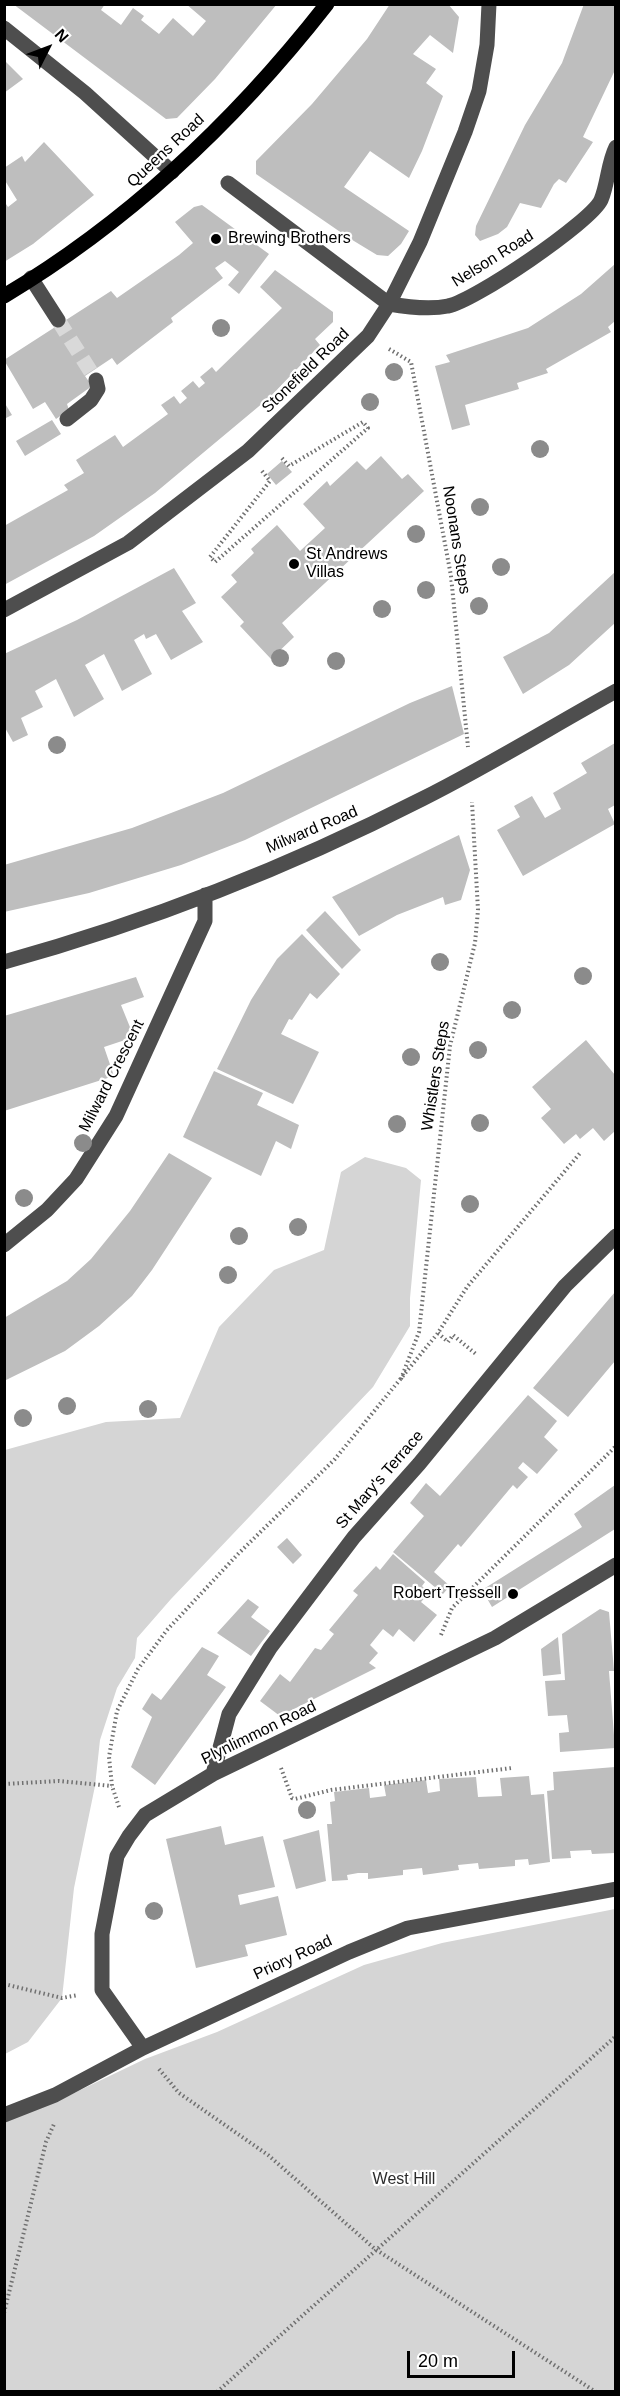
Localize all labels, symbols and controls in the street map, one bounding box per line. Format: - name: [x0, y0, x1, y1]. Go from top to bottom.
- north arrow: [18, 18, 78, 78]
- text: N: [52, 26, 72, 46]
- street label: Queens Road: [123, 110, 209, 192]
- street label: Nelson Road: [449, 226, 537, 292]
- place label: Brewing Brothers: [228, 229, 351, 249]
- marker: Brewing Brothers: [209, 232, 223, 246]
- street label: Stonefield Road: [258, 325, 354, 417]
- street label: Noonans Steps: [438, 484, 474, 596]
- place label: St Andrews Villas: [306, 545, 388, 583]
- marker: St Andrews Villas: [287, 557, 301, 571]
- street label: Milward Road: [263, 802, 361, 858]
- street label: Milward Crescent: [75, 1017, 149, 1135]
- street label: Whistlers Steps: [418, 1020, 454, 1132]
- street label: St Mary's Terrace: [332, 1427, 428, 1533]
- place label: Robert Tressell: [393, 1584, 501, 1604]
- marker: Robert Tressell: [506, 1587, 520, 1601]
- street label: Plynlimmon Road: [198, 1697, 320, 1769]
- street label: Priory Road: [251, 1931, 335, 1985]
- park label: West Hill: [373, 2170, 435, 2190]
- scale bar: [410, 2339, 518, 2377]
- text: 20 m: [418, 2351, 458, 2371]

